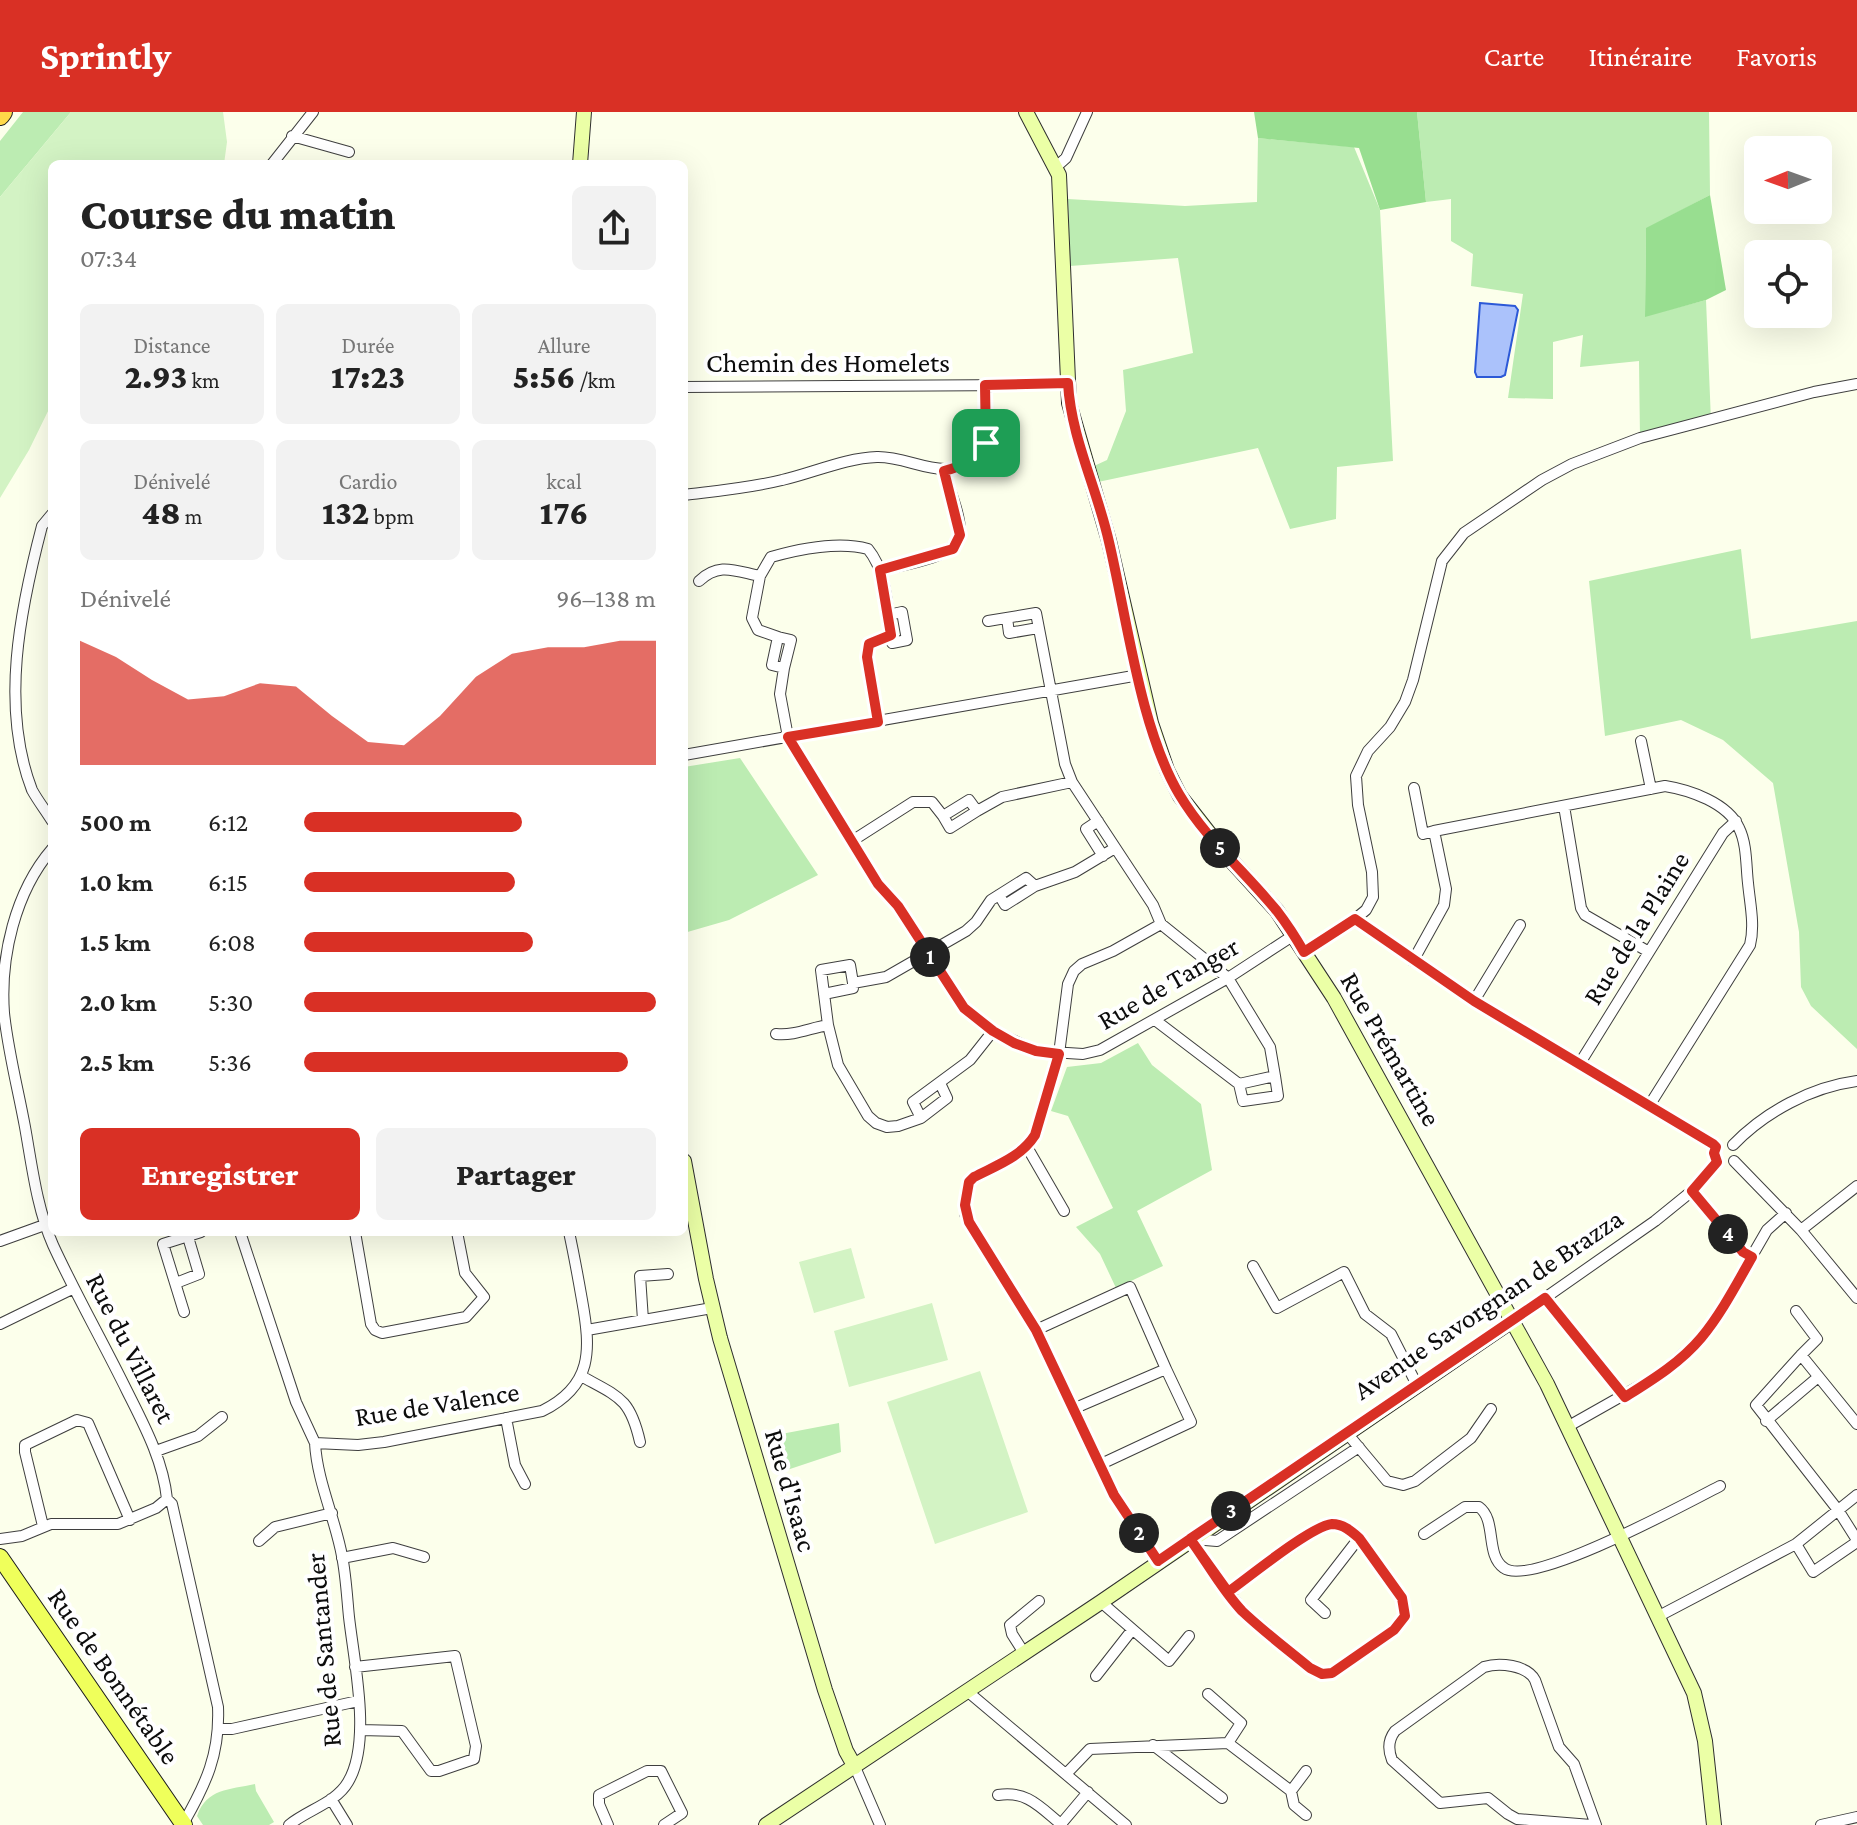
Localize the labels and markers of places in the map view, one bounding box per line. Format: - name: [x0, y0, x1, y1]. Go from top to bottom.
- pin: [952, 409, 1020, 477]
- pin: 5: [1200, 828, 1240, 868]
- pin: 1: [910, 937, 950, 977]
- pin: 4: [1708, 1214, 1748, 1254]
- pin: 3: [1211, 1491, 1251, 1531]
- pin: 2: [1119, 1513, 1159, 1553]

